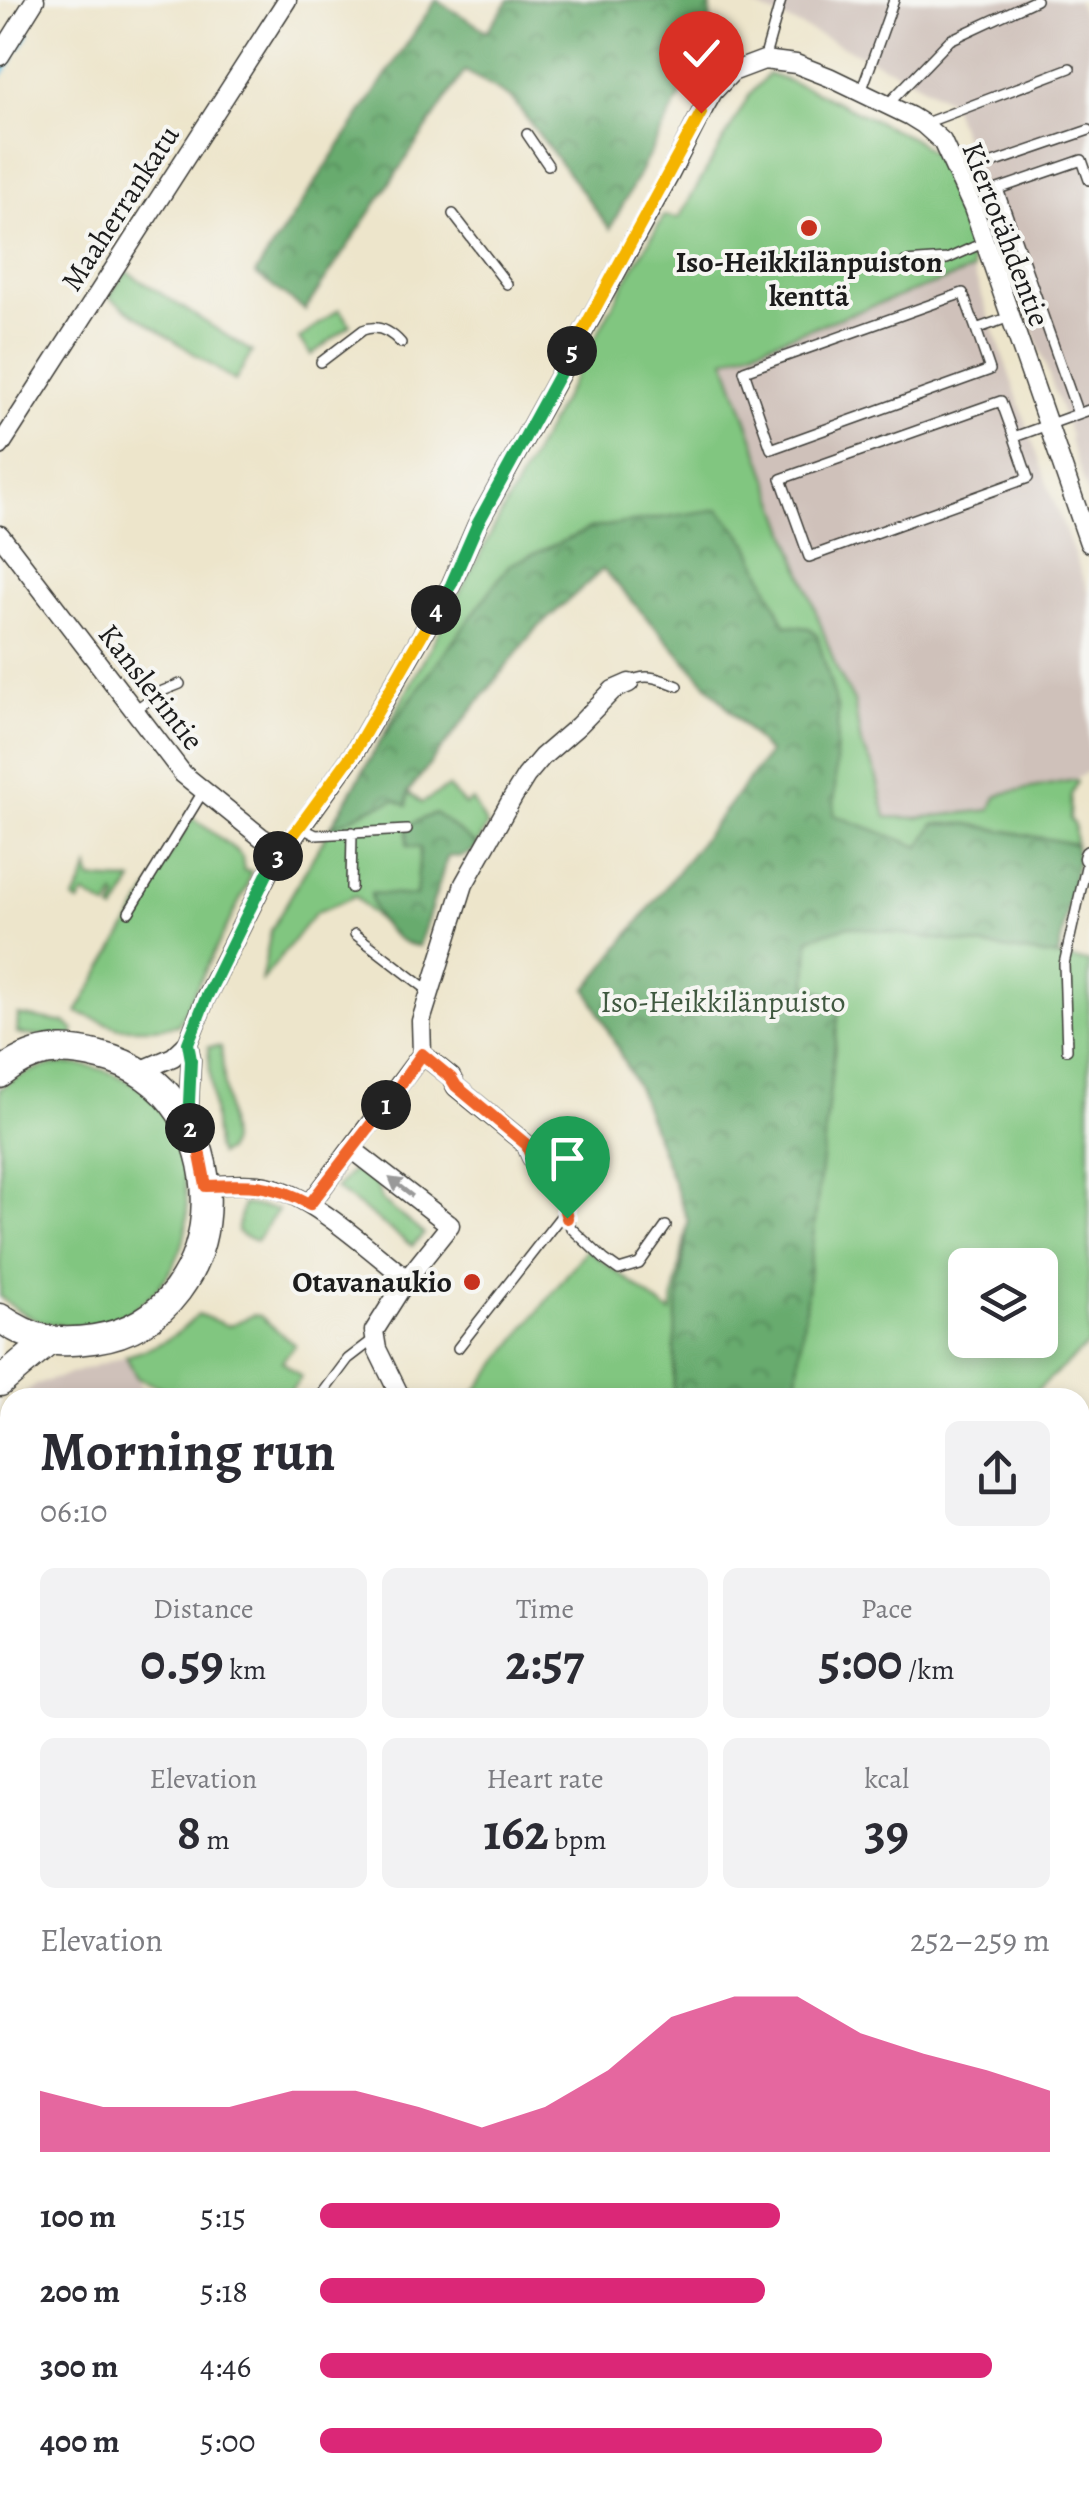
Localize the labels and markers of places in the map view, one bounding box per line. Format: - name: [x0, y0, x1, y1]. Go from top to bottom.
- pin: [659, 11, 744, 114]
- marker: Iso-Heikkilänpuiston kenttä: [798, 217, 820, 239]
- place label: Iso-Heikkilänpuiston kenttä: [675, 242, 943, 316]
- pin: 5: [547, 326, 597, 376]
- pin: 4: [411, 585, 461, 635]
- pin: 3: [253, 831, 303, 881]
- pin: 1: [361, 1080, 411, 1130]
- pin: 2: [165, 1103, 215, 1153]
- pin: [525, 1116, 610, 1219]
- place label: Otavanaukio: [292, 1262, 452, 1302]
- marker: Otavanaukio: [461, 1271, 483, 1293]

